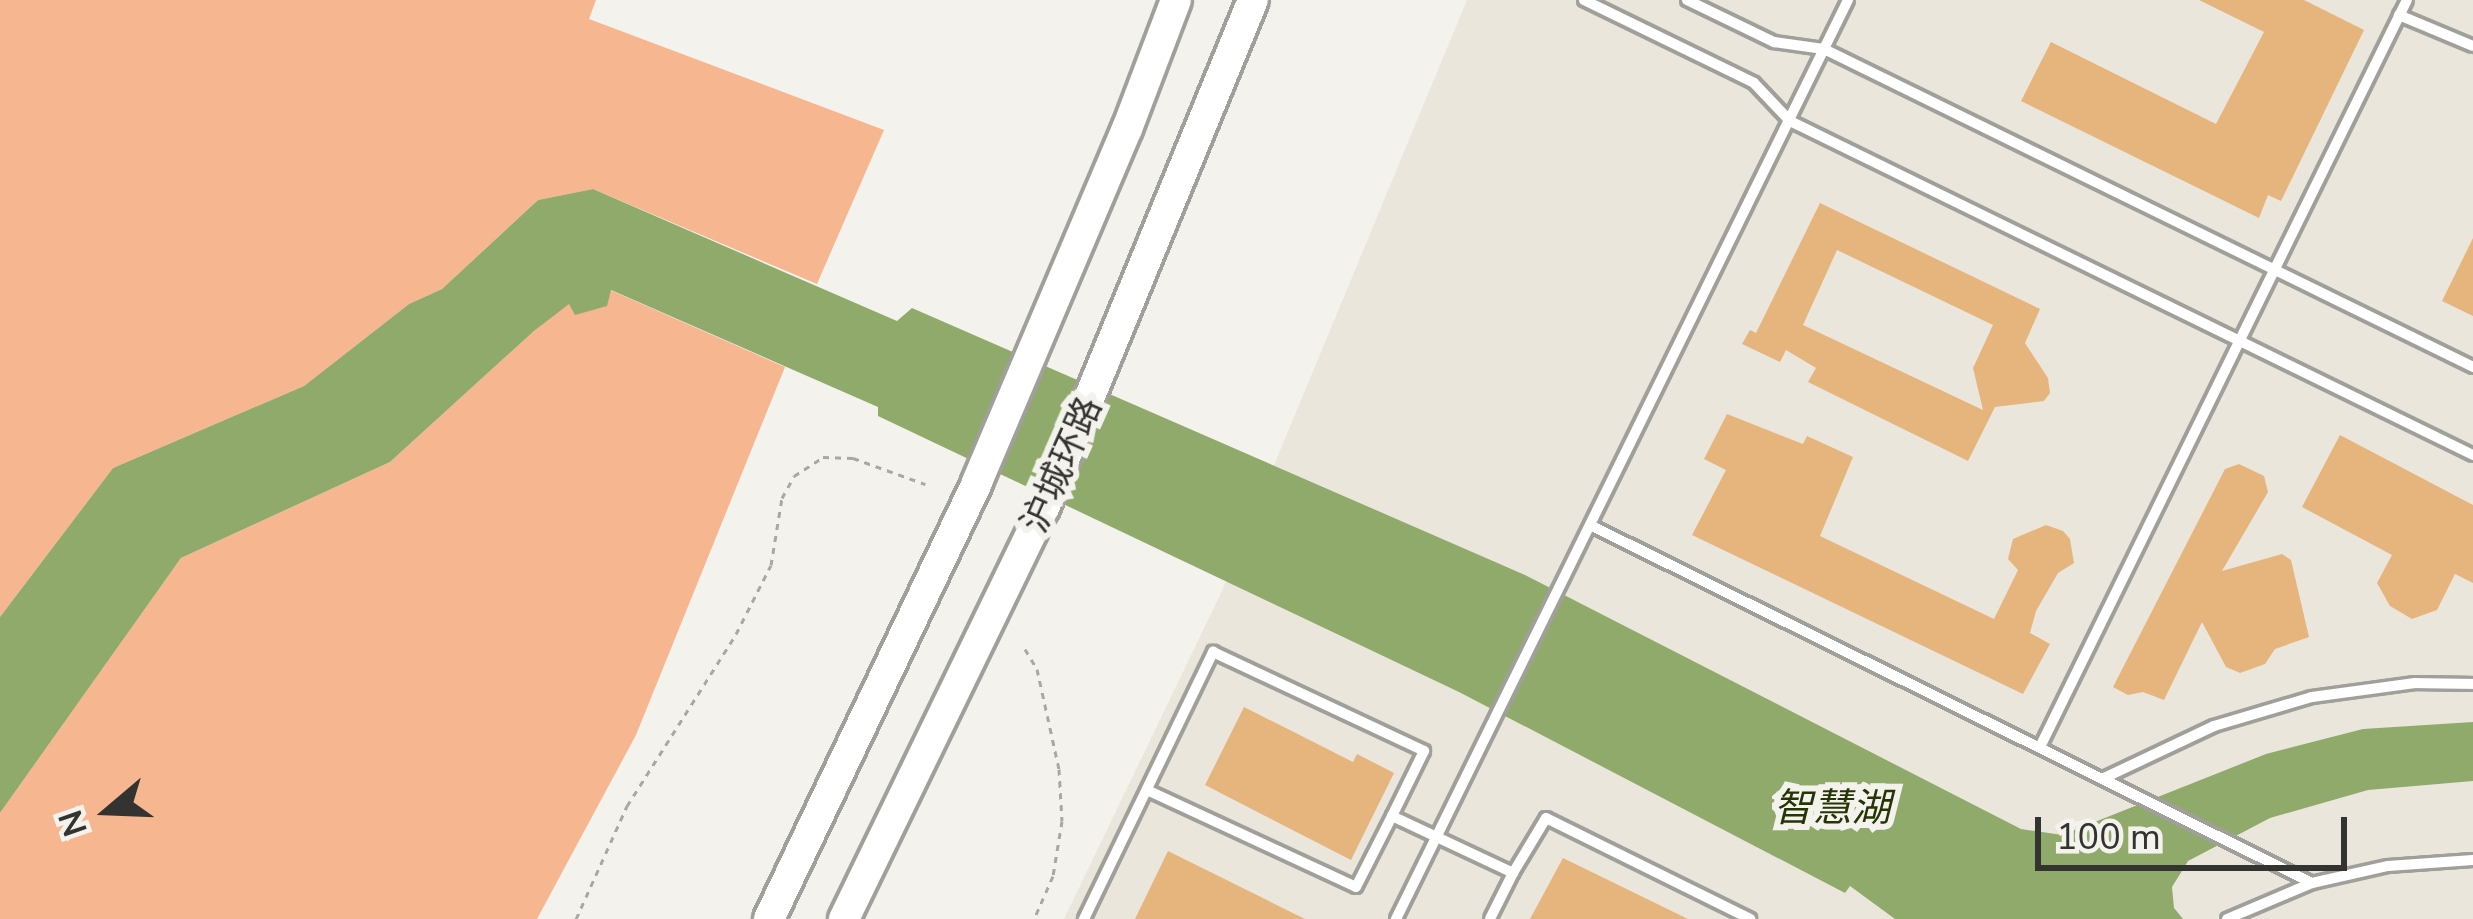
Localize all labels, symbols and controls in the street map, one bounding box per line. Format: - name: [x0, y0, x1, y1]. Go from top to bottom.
- street label: 沪城环路: [1013, 390, 1111, 540]
- north arrow: [48, 751, 168, 871]
- water label: 智慧湖: [1774, 786, 1890, 832]
- scale bar: [2041, 793, 2353, 867]
- text: N: [48, 804, 99, 842]
- text: 100 m: [2056, 813, 2161, 862]

